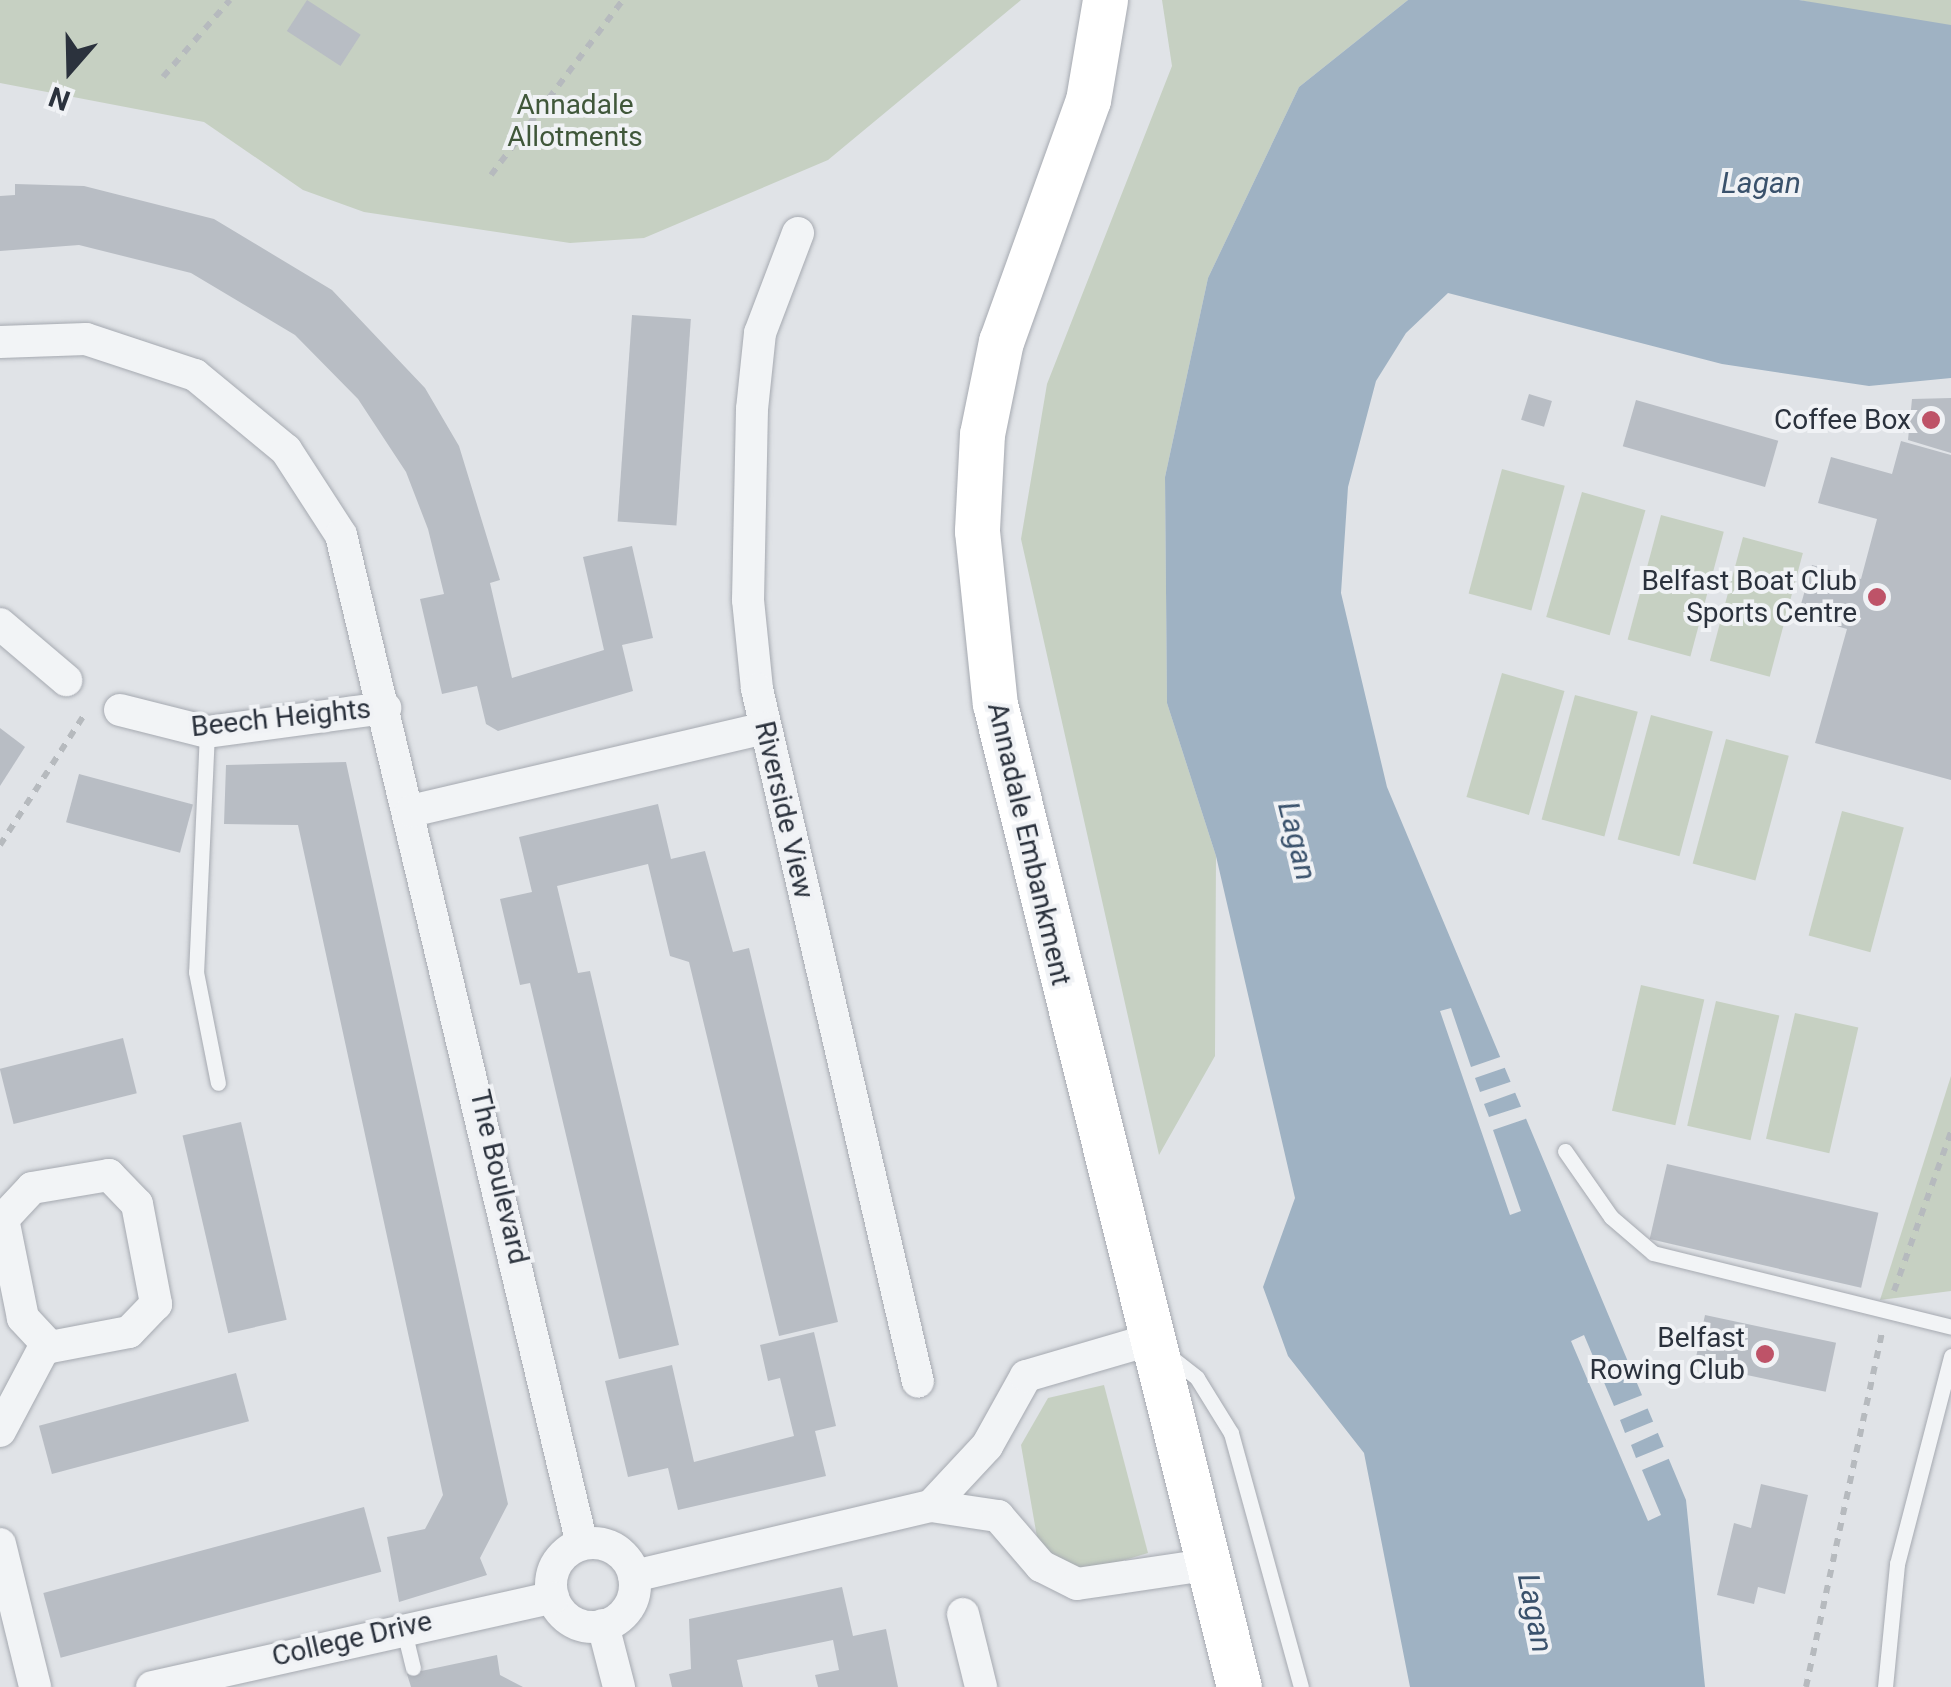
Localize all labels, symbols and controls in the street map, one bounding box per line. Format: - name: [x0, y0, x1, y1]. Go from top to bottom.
- north arrow: [20, 20, 120, 120]
- text: N: [45, 80, 75, 118]
- park label: Annadale Allotments: [507, 88, 643, 154]
- water label: Lagan: [1721, 165, 1801, 201]
- place label: Coffee Box: [1774, 403, 1911, 437]
- marker: Coffee Box: [1920, 409, 1942, 431]
- place label: Belfast Boat Club Sports Centre: [1641, 564, 1857, 630]
- marker: Belfast Boat Club Sports Centre: [1866, 586, 1888, 608]
- street label: Beech Heights: [189, 692, 373, 744]
- street label: Annadale Embankment: [980, 699, 1078, 989]
- street label: Riverside View: [747, 718, 821, 902]
- water label: Lagan: [1270, 798, 1324, 884]
- street label: The Boulevard: [463, 1087, 535, 1267]
- place label: Belfast Rowing Club: [1590, 1321, 1745, 1387]
- marker: Belfast Rowing Club: [1754, 1343, 1776, 1365]
- water label: Lagan: [1510, 1570, 1560, 1656]
- street label: College Drive: [269, 1604, 435, 1674]

